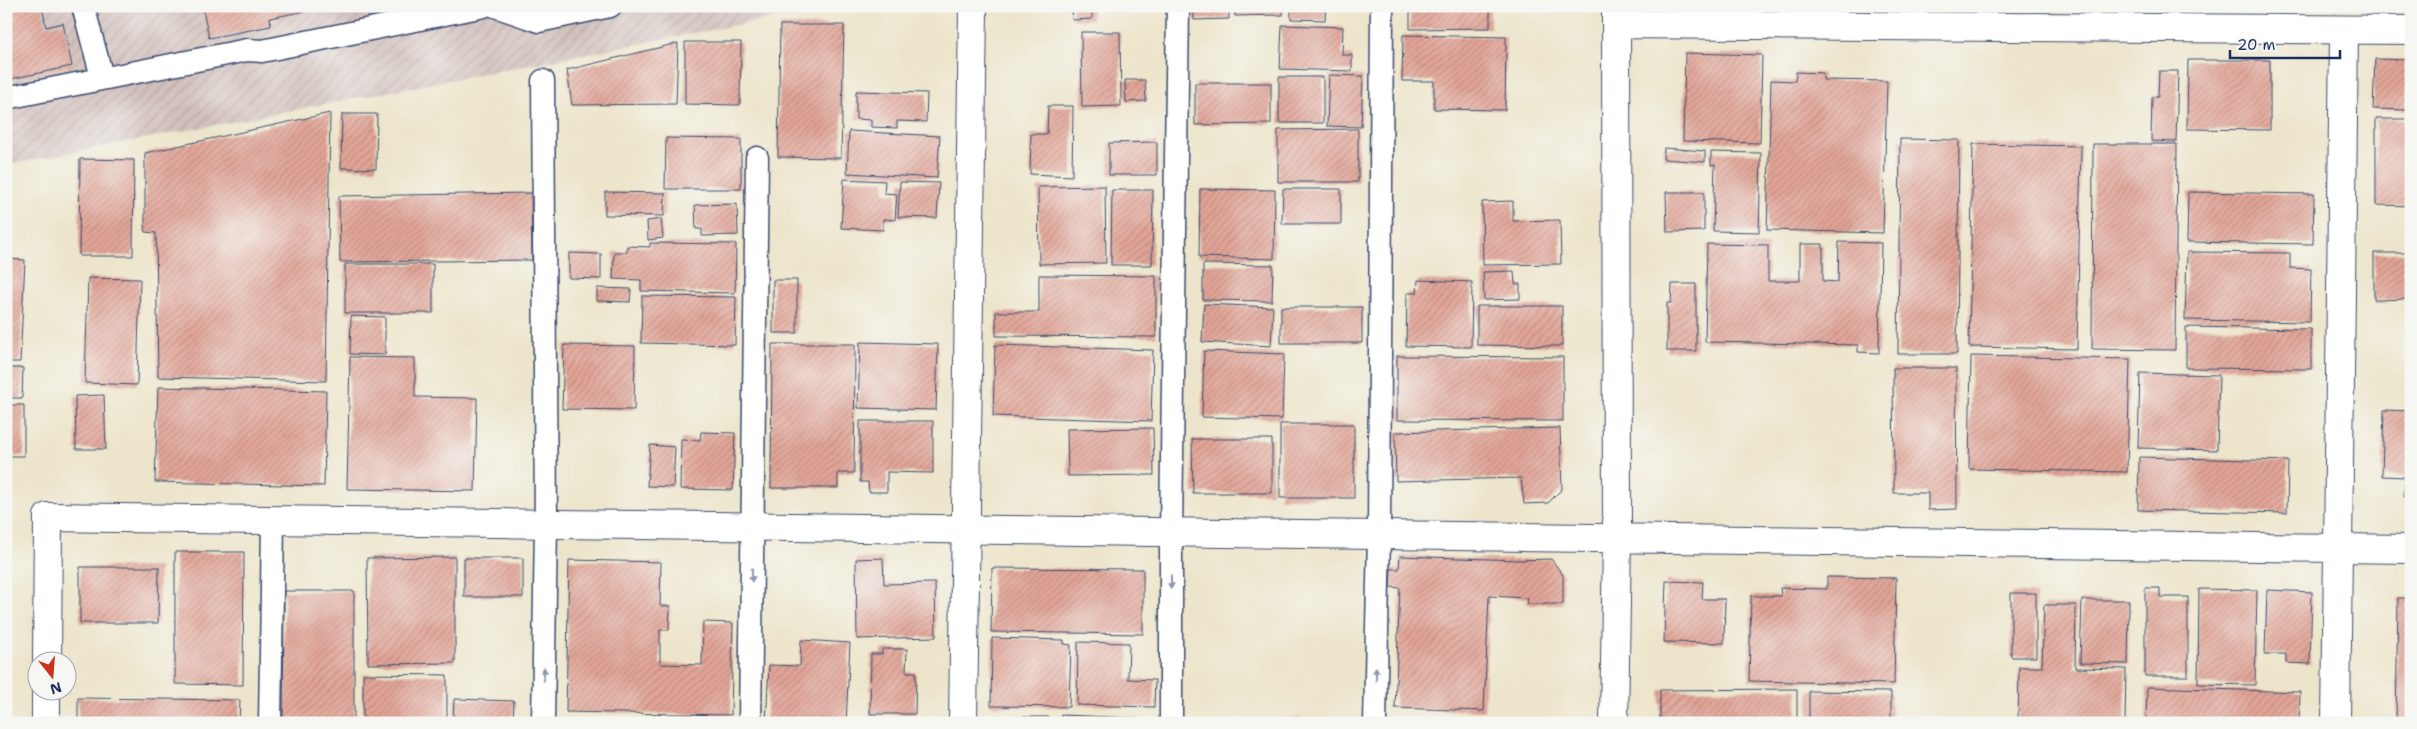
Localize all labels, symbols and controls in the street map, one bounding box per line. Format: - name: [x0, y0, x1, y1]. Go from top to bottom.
- scale bar: [2230, 28, 2340, 60]
- text: 20 m: [2237, 35, 2276, 55]
- one-way arrow: [748, 567, 756, 583]
- one-way arrow: [1167, 574, 1175, 590]
- north arrow: [28, 652, 78, 702]
- one-way arrow: [540, 666, 548, 682]
- one-way arrow: [1372, 666, 1380, 682]
- text: N: [48, 678, 64, 699]

